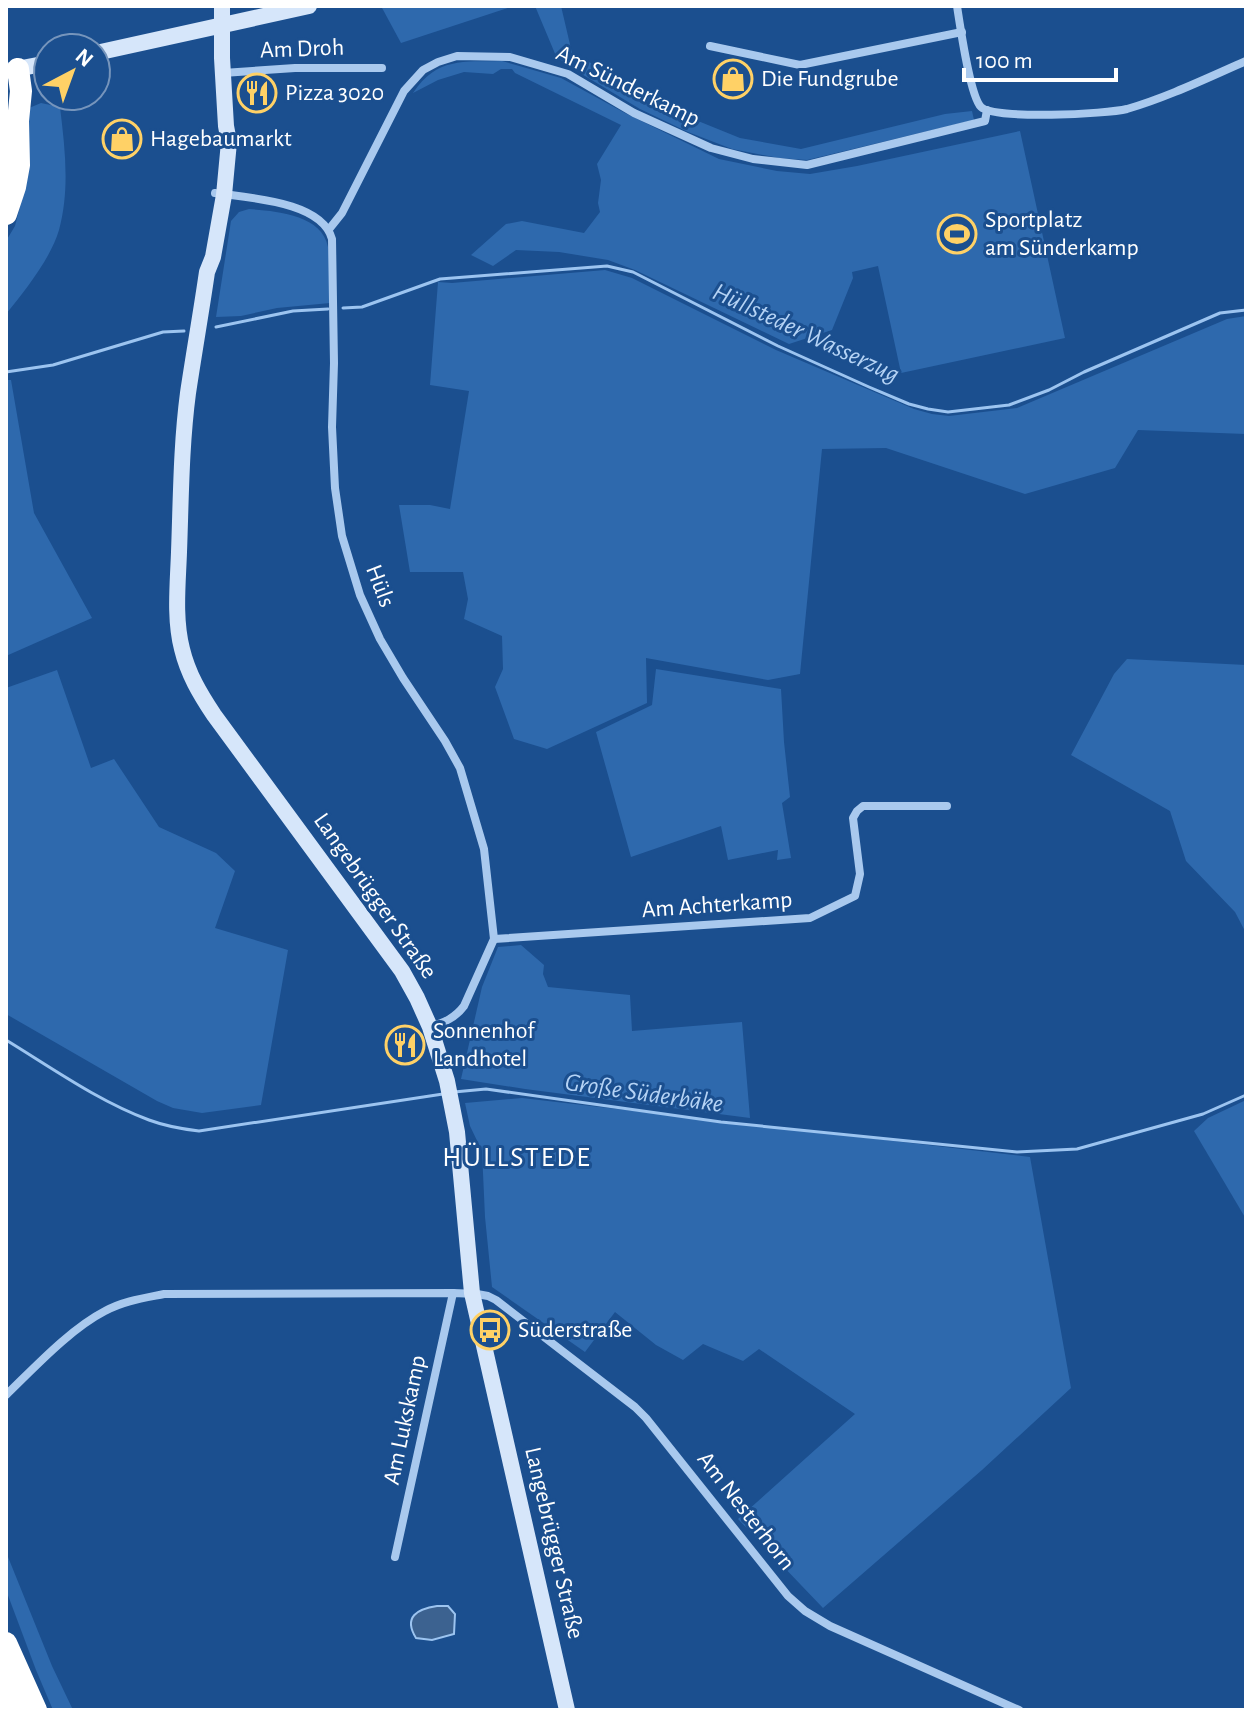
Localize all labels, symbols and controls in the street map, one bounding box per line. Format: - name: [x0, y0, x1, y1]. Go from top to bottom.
- north arrow: [32, 32, 112, 112]
- scale bar: [964, 32, 1116, 82]
- street label: Am Droh: [259, 36, 345, 62]
- street label: Am Sünderkamp: [552, 41, 704, 131]
- text: N: [71, 44, 97, 71]
- text: 100 m: [976, 49, 1033, 73]
- shop icon: Die Fundgrube: [712, 58, 754, 100]
- place label: Die Fundgrube: [761, 67, 899, 91]
- restaurant icon: Pizza 3020: [236, 72, 278, 114]
- place label: Pizza 3020: [285, 81, 384, 105]
- shop icon: Hagebaumarkt: [101, 118, 143, 160]
- place label: Hagebaumarkt: [150, 127, 292, 151]
- place label: Sportplatz am Sünderkamp: [985, 208, 1139, 260]
- sports icon: Sportplatz am Sünderkamp: [936, 213, 978, 255]
- water label: Hüllsteder Wasserzug: [709, 278, 903, 388]
- street label: Hüls: [361, 562, 399, 610]
- street label: Langebrügger Straße: [309, 809, 441, 983]
- street label: Am Achterkamp: [641, 888, 793, 922]
- place label: Sonnenhof Landhotel: [433, 1019, 536, 1071]
- restaurant icon: Sonnenhof Landhotel: [384, 1024, 426, 1066]
- water label: Große Süderbäke: [563, 1069, 725, 1117]
- district label: HÜLLSTEDE: [442, 1142, 592, 1172]
- bus stop icon: Süderstraße: [469, 1309, 511, 1351]
- place label: Süderstraße: [518, 1318, 632, 1342]
- street label: Am Lukskamp: [380, 1353, 430, 1487]
- street label: Langebrügger Straße: [520, 1445, 588, 1641]
- street label: Am Nesterhorn: [693, 1447, 799, 1575]

